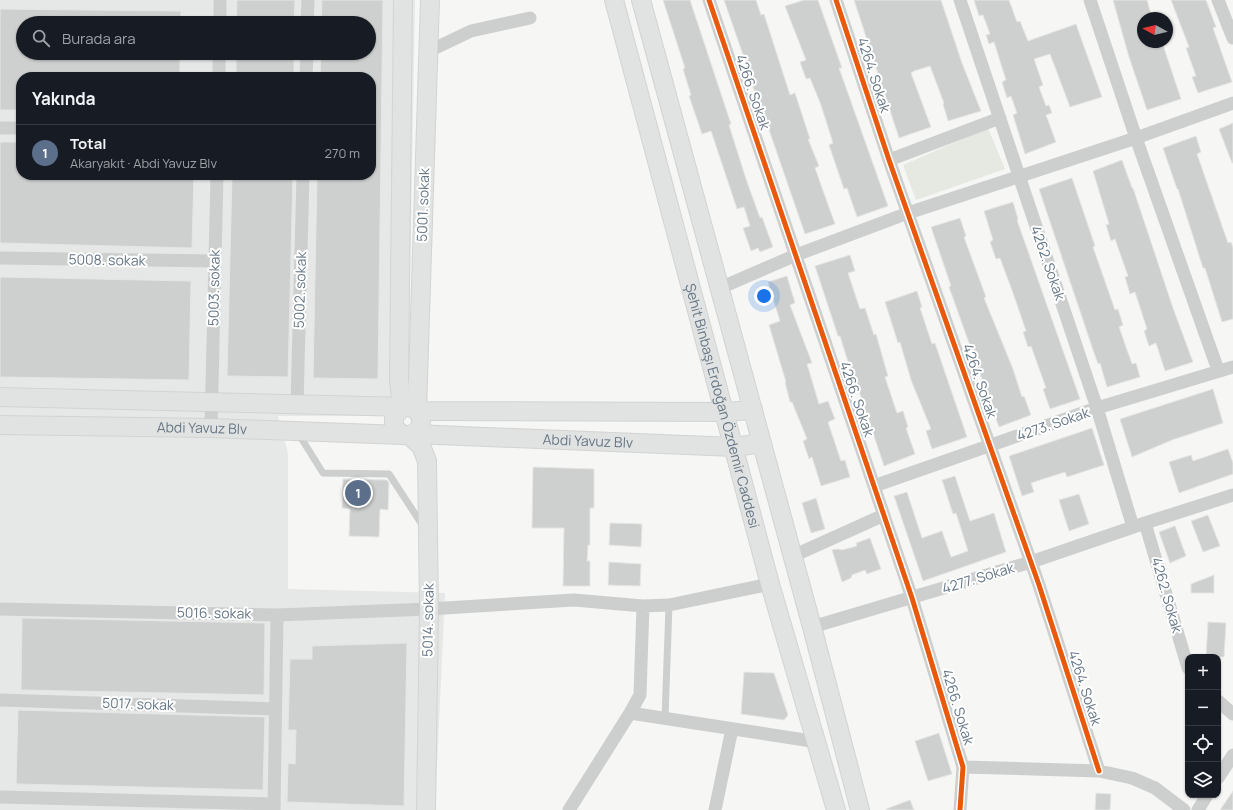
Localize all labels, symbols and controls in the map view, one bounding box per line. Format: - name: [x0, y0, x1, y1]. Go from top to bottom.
- north arrow: [1137, 12, 1173, 48]
- search box: [16, 16, 376, 60]
- icon: search: [30, 27, 52, 49]
- text: Burada ara: [62, 28, 136, 49]
- street label: 4264. Sokak: [853, 35, 896, 116]
- street label: 4266. Sokak: [732, 52, 776, 133]
- text: Yakında: [32, 87, 96, 110]
- text: Total: [70, 133, 107, 154]
- text: 1: [42, 144, 48, 162]
- text: 270 m: [325, 144, 360, 162]
- text: Akaryakıt · Abdi Yavuz Blv: [70, 154, 217, 172]
- street label: 5001. sokak: [412, 167, 433, 242]
- street label: 4262. Sokak: [1027, 223, 1070, 304]
- street label: 5008. sokak: [68, 249, 147, 270]
- street label: 5003. sokak: [203, 249, 224, 326]
- street label: 5002. sokak: [289, 250, 310, 329]
- street label: Şehit Binbaşı Erdoğan Özdemir Caddesi: [681, 281, 765, 530]
- your location: [754, 286, 774, 306]
- street label: 4264. Sokak: [959, 341, 1002, 422]
- street label: 4266. Sokak: [836, 359, 880, 440]
- street label: 4273. Sokak: [1014, 402, 1093, 445]
- street label: Abdi Yavuz Blv: [157, 417, 248, 438]
- street label: Abdi Yavuz Blv: [542, 429, 633, 452]
- pin: 1: [345, 478, 371, 508]
- street label: 4262. Sokak: [1148, 555, 1188, 636]
- street label: 4277. Sokak: [939, 557, 1017, 598]
- street label: 5014. sokak: [417, 582, 438, 657]
- street label: 5016. sokak: [177, 602, 252, 623]
- street label: 4264. Sokak: [1064, 648, 1107, 729]
- map controls: [1185, 654, 1221, 798]
- button: +: [1185, 654, 1221, 690]
- street label: 4266. Sokak: [938, 667, 979, 748]
- button: −: [1185, 690, 1221, 726]
- street label: 5017. sokak: [102, 693, 175, 714]
- button: locate: [1185, 726, 1221, 762]
- button: layers: [1185, 762, 1221, 798]

